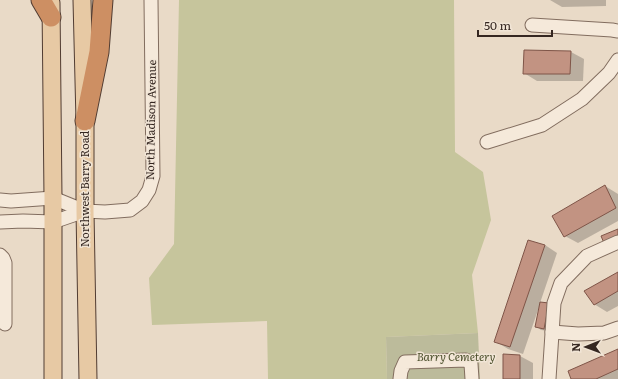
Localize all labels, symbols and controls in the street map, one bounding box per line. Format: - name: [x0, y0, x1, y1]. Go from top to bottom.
- scale bar: [478, 12, 552, 38]
- text: 50 m: [484, 16, 511, 34]
- street label: North Madison Avenue: [141, 59, 159, 180]
- street label: Northwest Barry Road: [76, 130, 92, 247]
- north arrow: [566, 327, 606, 367]
- text: N: [567, 342, 583, 352]
- park label: Barry Cemetery: [417, 348, 495, 364]

